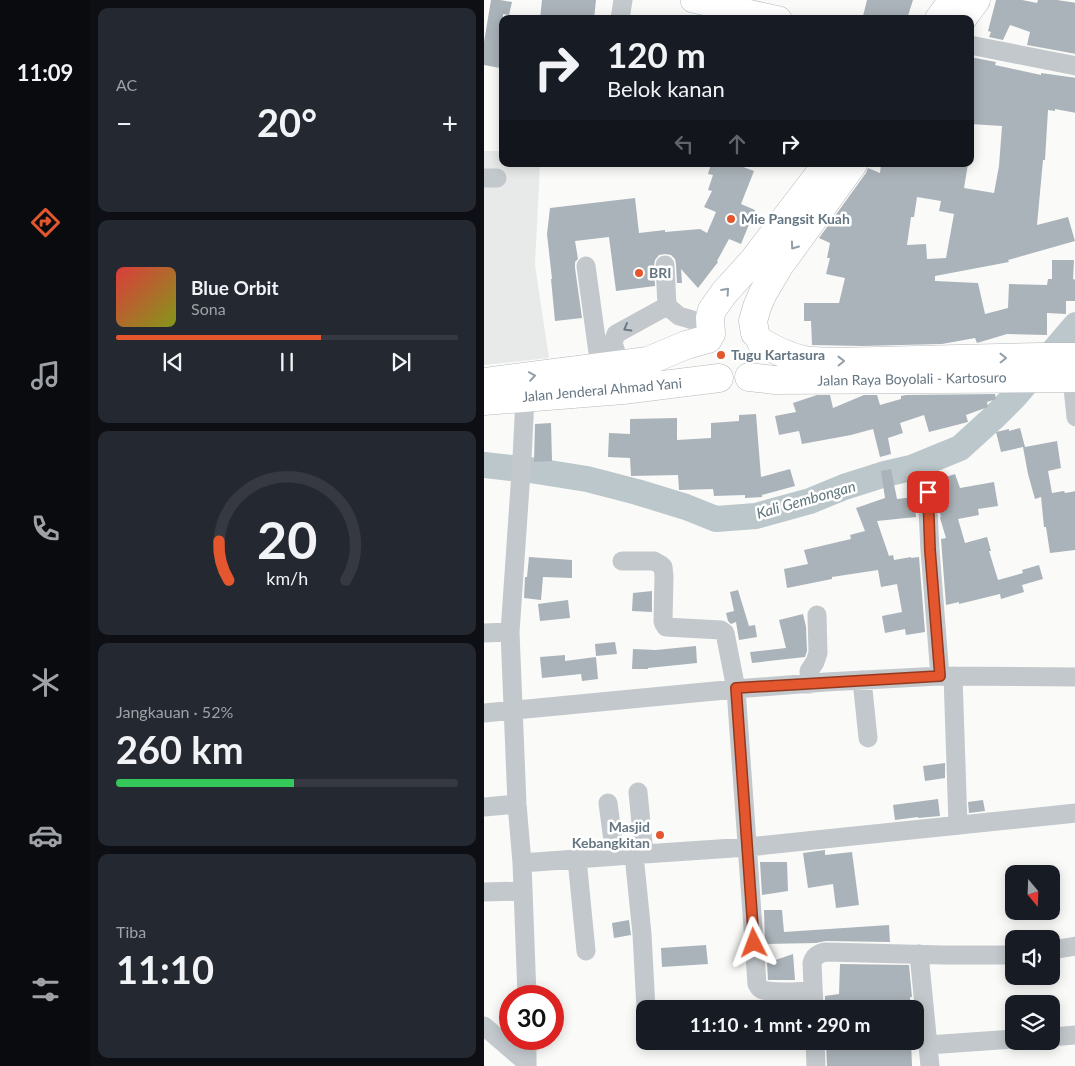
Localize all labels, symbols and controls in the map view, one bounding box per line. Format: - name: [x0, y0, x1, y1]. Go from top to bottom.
- text: 120 m: [607, 33, 706, 75]
- icon: right: [524, 35, 589, 100]
- text: 11:09: [17, 59, 73, 86]
- text: AC: [116, 75, 137, 94]
- text: Belok kanan: [607, 75, 725, 102]
- text: 20°: [257, 99, 317, 145]
- text: −: [116, 106, 132, 140]
- text: +: [442, 106, 458, 140]
- icon: left: [670, 130, 698, 158]
- icon: ahead: [723, 130, 751, 158]
- icon: right: [776, 130, 804, 158]
- icon: directions: [28, 205, 63, 240]
- place label: Mie Pangsit Kuah: [741, 210, 850, 227]
- marker: Mie Pangsit Kuah: [725, 213, 737, 225]
- one-way arrow: [791, 240, 799, 249]
- place label: BRI: [649, 264, 671, 281]
- marker: BRI: [633, 267, 645, 279]
- text: Blue Orbit: [191, 276, 279, 299]
- one-way arrow: [720, 287, 729, 296]
- text: Sona: [191, 299, 226, 318]
- one-way arrow: [624, 322, 633, 332]
- place label: Tugu Kartasura: [731, 346, 825, 363]
- icon: previous: [159, 348, 187, 376]
- icon: pause: [273, 348, 301, 376]
- icon: next: [387, 348, 415, 376]
- marker: Tugu Kartasura: [715, 349, 727, 361]
- one-way arrow: [1000, 352, 1008, 363]
- one-way arrow: [838, 356, 845, 366]
- icon: music: [28, 358, 63, 393]
- street label: Jalan Raya Boyolali - Kartosuro: [817, 368, 1007, 389]
- one-way arrow: [529, 371, 537, 382]
- street label: Jalan Jenderal Ahmad Yani: [521, 374, 683, 405]
- pin: [907, 471, 949, 513]
- water label: Kali Gembongan: [754, 476, 857, 522]
- icon: arrive: [914, 478, 942, 506]
- text: 20: [257, 508, 317, 570]
- icon: phone: [28, 511, 63, 546]
- text: km/h: [266, 567, 308, 589]
- icon: climate: [28, 665, 63, 700]
- text: Jangkauan · 52%: [116, 702, 233, 721]
- text: 260 km: [116, 726, 244, 772]
- icon: car: [28, 818, 63, 853]
- place label: Masjid Kebangkitan: [572, 818, 650, 851]
- marker: Masjid Kebangkitan: [654, 829, 666, 841]
- north arrow: [1005, 865, 1060, 920]
- map controls: [1005, 865, 1060, 1050]
- position arrow: [727, 916, 779, 968]
- text: Tiba: [116, 922, 146, 941]
- button: sound: [1005, 930, 1060, 985]
- text: 11:10: [116, 946, 214, 992]
- icon: filters: [28, 972, 63, 1007]
- speed limit sign: 30: [499, 985, 564, 1050]
- button: layers: [1005, 995, 1060, 1050]
- text: 11:10 · 1 mnt · 290 m: [690, 1013, 870, 1036]

